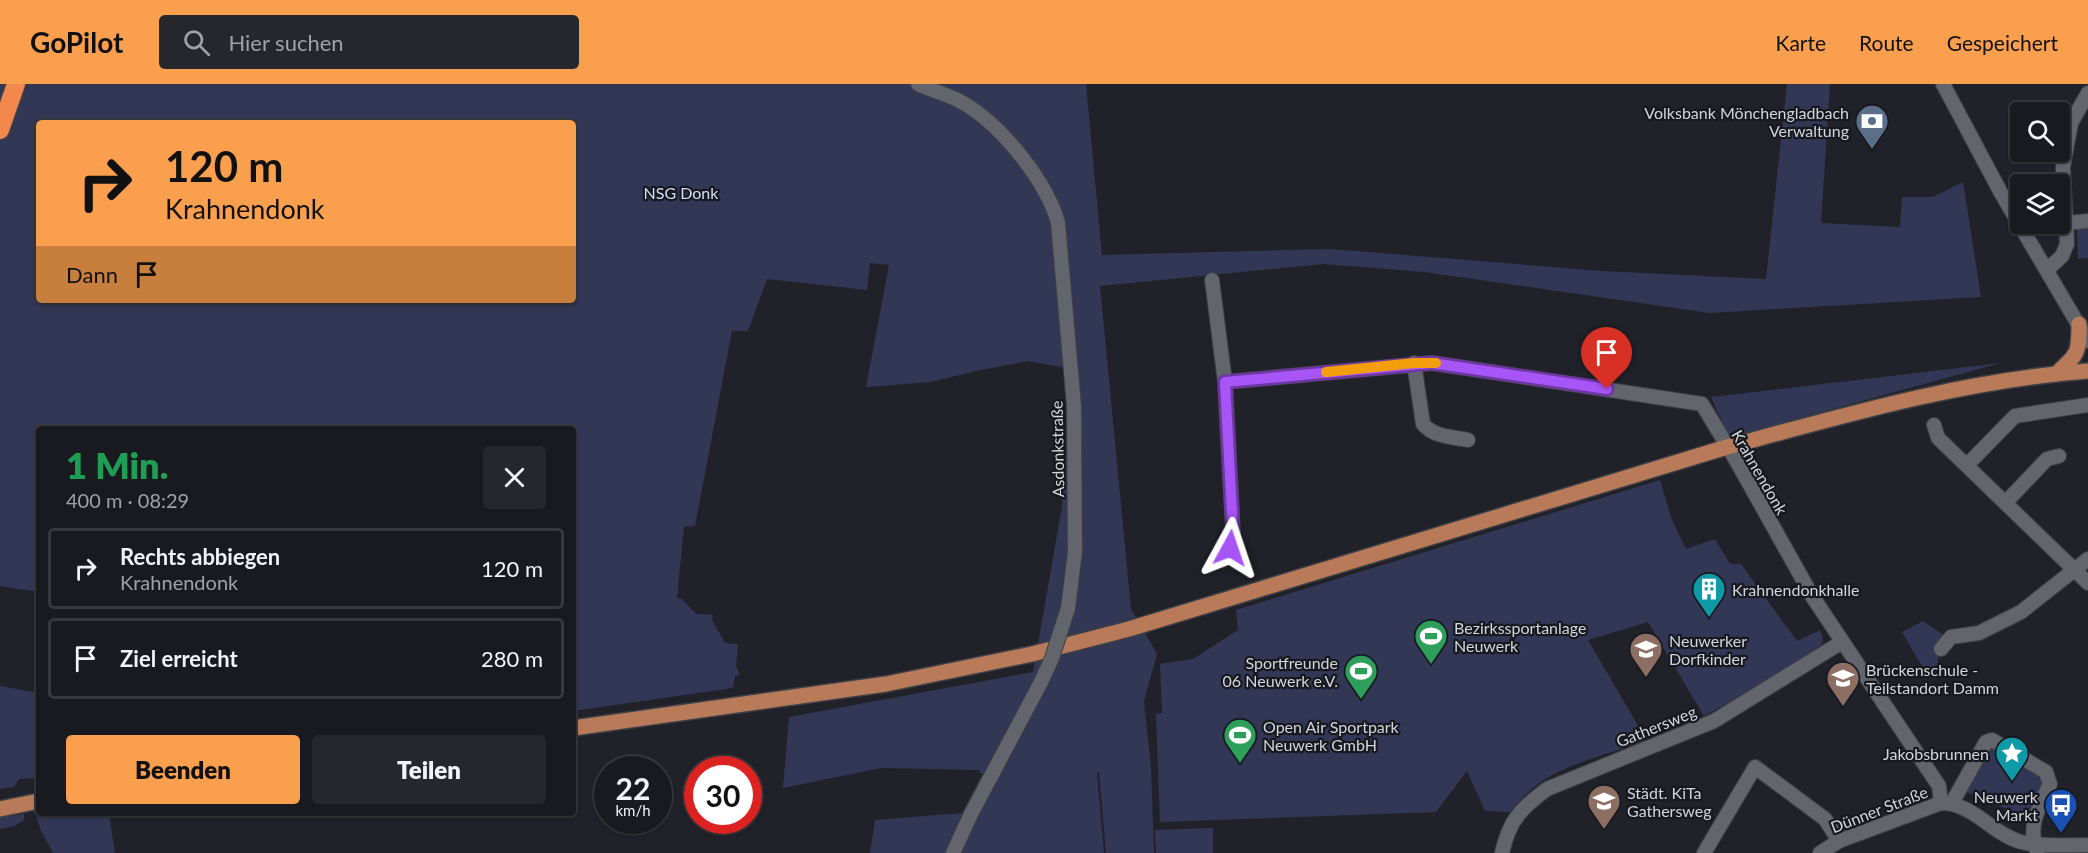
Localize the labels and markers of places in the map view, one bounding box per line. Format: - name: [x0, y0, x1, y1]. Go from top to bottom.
- place label: Volksbank Mönchengladbach Verwaltung: [1644, 103, 1849, 140]
- bank icon: Volksbank Mönchengladbach Verwaltung: [1854, 103, 1890, 150]
- pin: [1581, 327, 1632, 389]
- building icon: Krahnendonkhalle: [1691, 571, 1727, 618]
- place label: Krahnendonkhalle: [1732, 580, 1859, 599]
- sports icon: Bezirkssportanlage Neuwerk: [1413, 618, 1449, 665]
- place label: Bezirkssportanlage Neuwerk: [1454, 618, 1586, 655]
- school or university icon: Neuwerker Dorfkinder: [1628, 631, 1664, 678]
- place label: Neuwerker Dorfkinder: [1669, 631, 1747, 668]
- place label: Sportfreunde 06 Neuwerk e.V.: [1223, 653, 1338, 690]
- sports icon: Sportfreunde 06 Neuwerk e.V.: [1343, 653, 1379, 700]
- school or university icon: Brückenschule - Teilstandort Damm: [1825, 660, 1861, 707]
- place label: Brückenschule - Teilstandort Damm: [1866, 660, 1999, 697]
- sports icon: Open Air Sportpark Neuwerk GmbH: [1222, 717, 1258, 764]
- place label: Open Air Sportpark Neuwerk GmbH: [1263, 717, 1400, 754]
- place icon: Jakobsbrunnen: [1994, 735, 2030, 782]
- place label: Jakobsbrunnen: [1883, 744, 1989, 763]
- school or university icon: Städt. KiTa Gathersweg: [1586, 783, 1622, 830]
- place label: Städt. KiTa Gathersweg: [1627, 783, 1712, 820]
- place label: Neuwerk Markt: [1974, 787, 2039, 824]
- bus stop icon: Neuwerk Markt: [2043, 787, 2079, 834]

